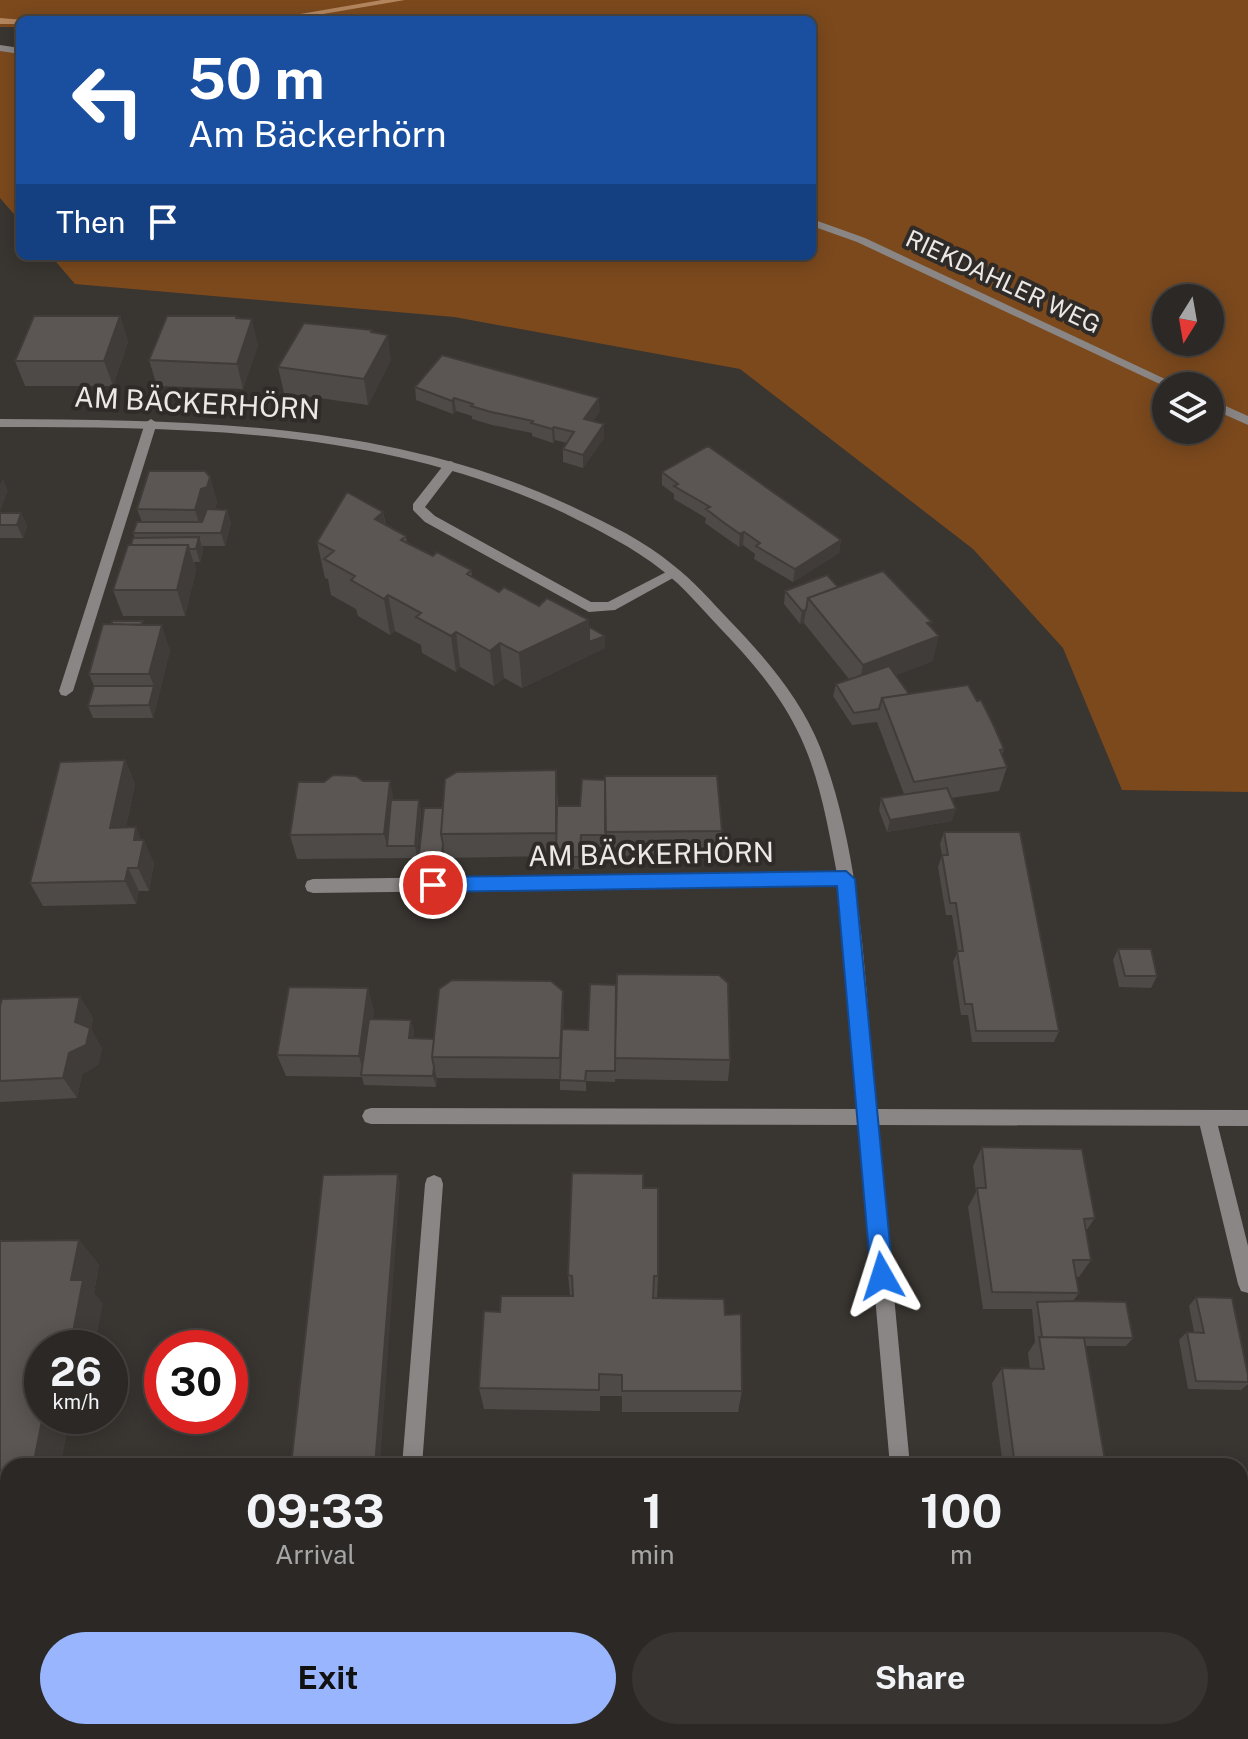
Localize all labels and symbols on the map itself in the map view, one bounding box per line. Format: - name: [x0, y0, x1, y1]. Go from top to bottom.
- street label: RIEKDAHLER WEG: [902, 224, 1105, 338]
- north arrow: [1152, 284, 1224, 356]
- street label: AM BÄCKERHÖRN: [73, 380, 321, 425]
- street label: AM BÄCKERHÖRN: [528, 835, 774, 872]
- pin: [399, 851, 467, 919]
- position arrow: [840, 1234, 924, 1318]
- speed limit sign: 30: [144, 1330, 248, 1434]

